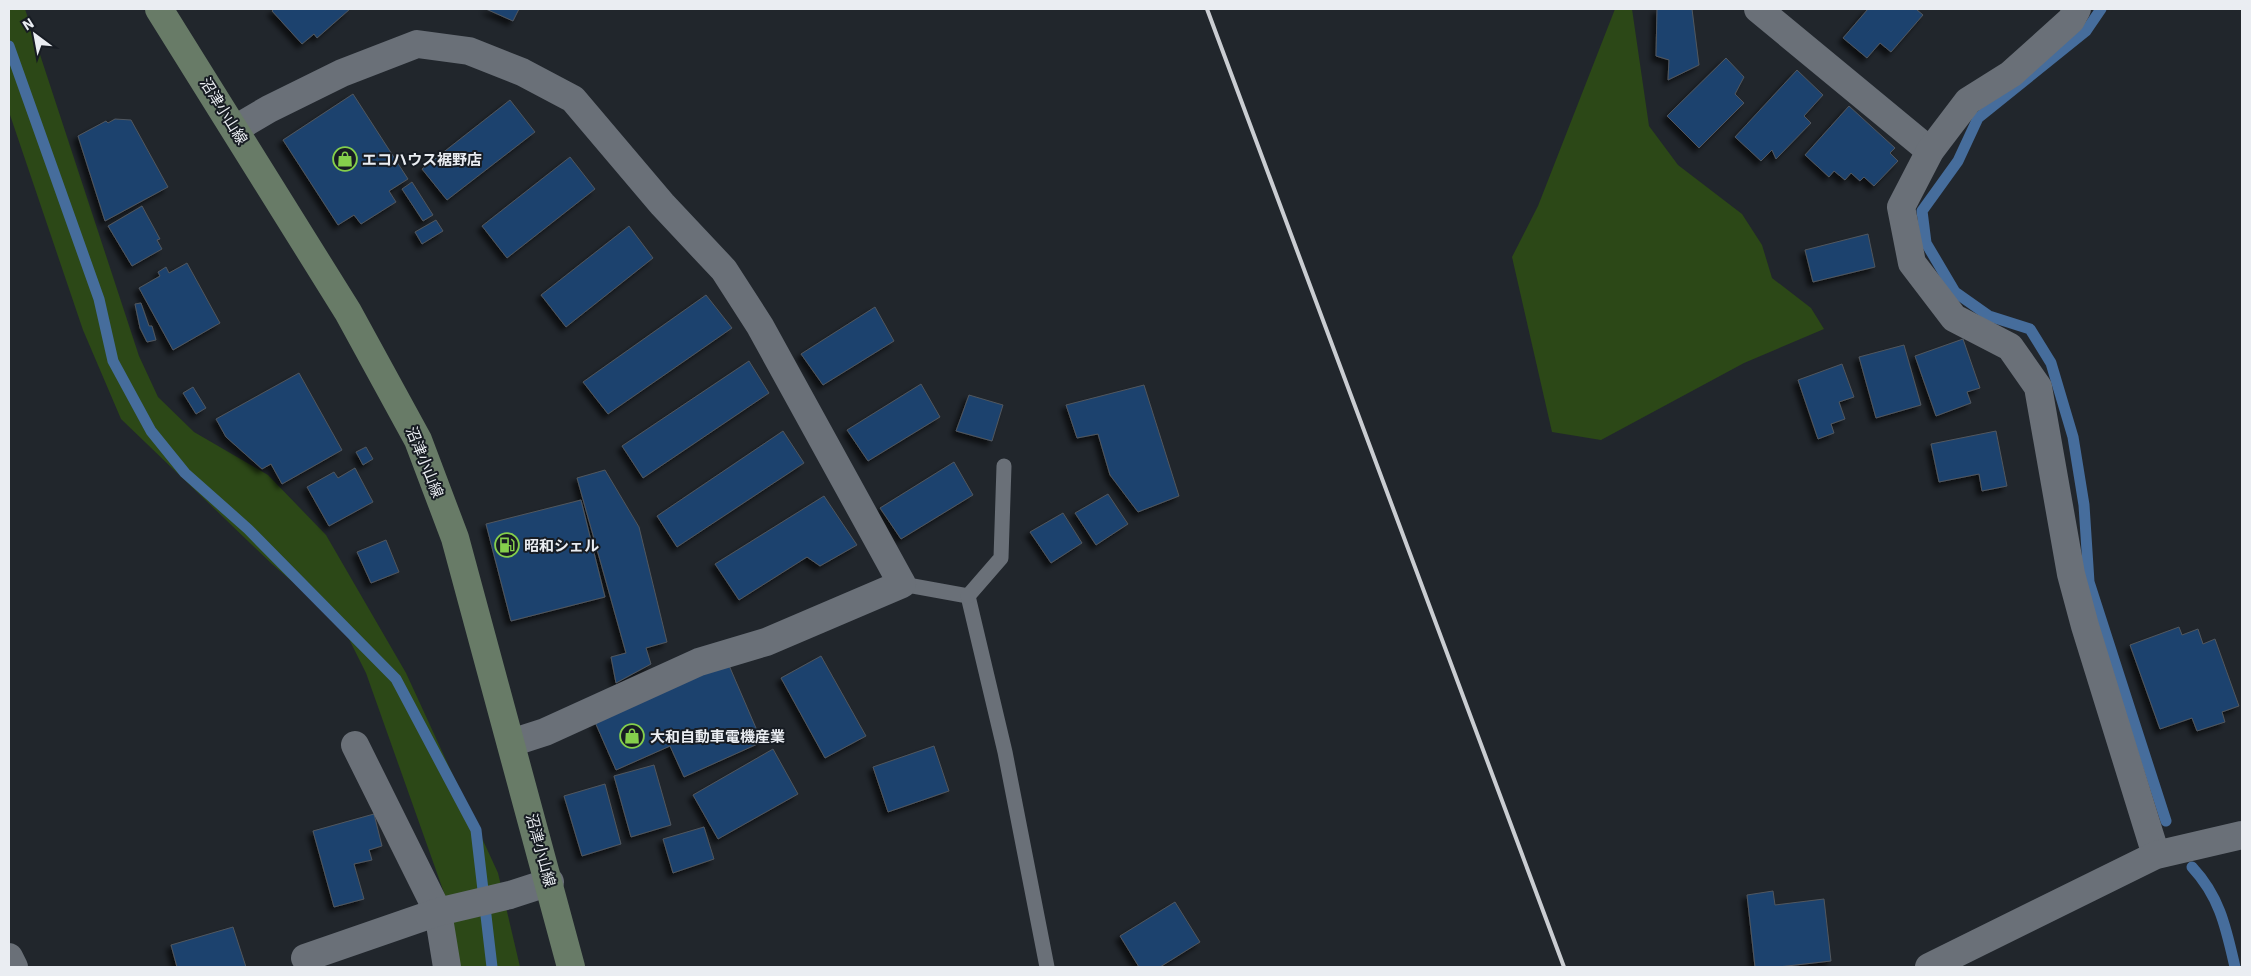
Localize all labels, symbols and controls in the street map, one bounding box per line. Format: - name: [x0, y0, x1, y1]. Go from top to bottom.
- north arrow: [10, 10, 60, 60]
- text: N: [19, 14, 37, 34]
- street label: 沼津小山線: [196, 74, 252, 148]
- shop icon: エコハウス裾野店: [332, 146, 358, 172]
- place label: エコハウス裾野店: [362, 150, 482, 169]
- street label: 沼津小山線: [402, 424, 448, 500]
- fuel station icon: 昭和シェル: [494, 532, 520, 558]
- place label: 昭和シェル: [524, 536, 599, 555]
- shop icon: 大和自動車電機産業: [619, 723, 645, 749]
- place label: 大和自動車電機産業: [650, 727, 785, 746]
- street label: 沼津小山線: [522, 811, 560, 889]

